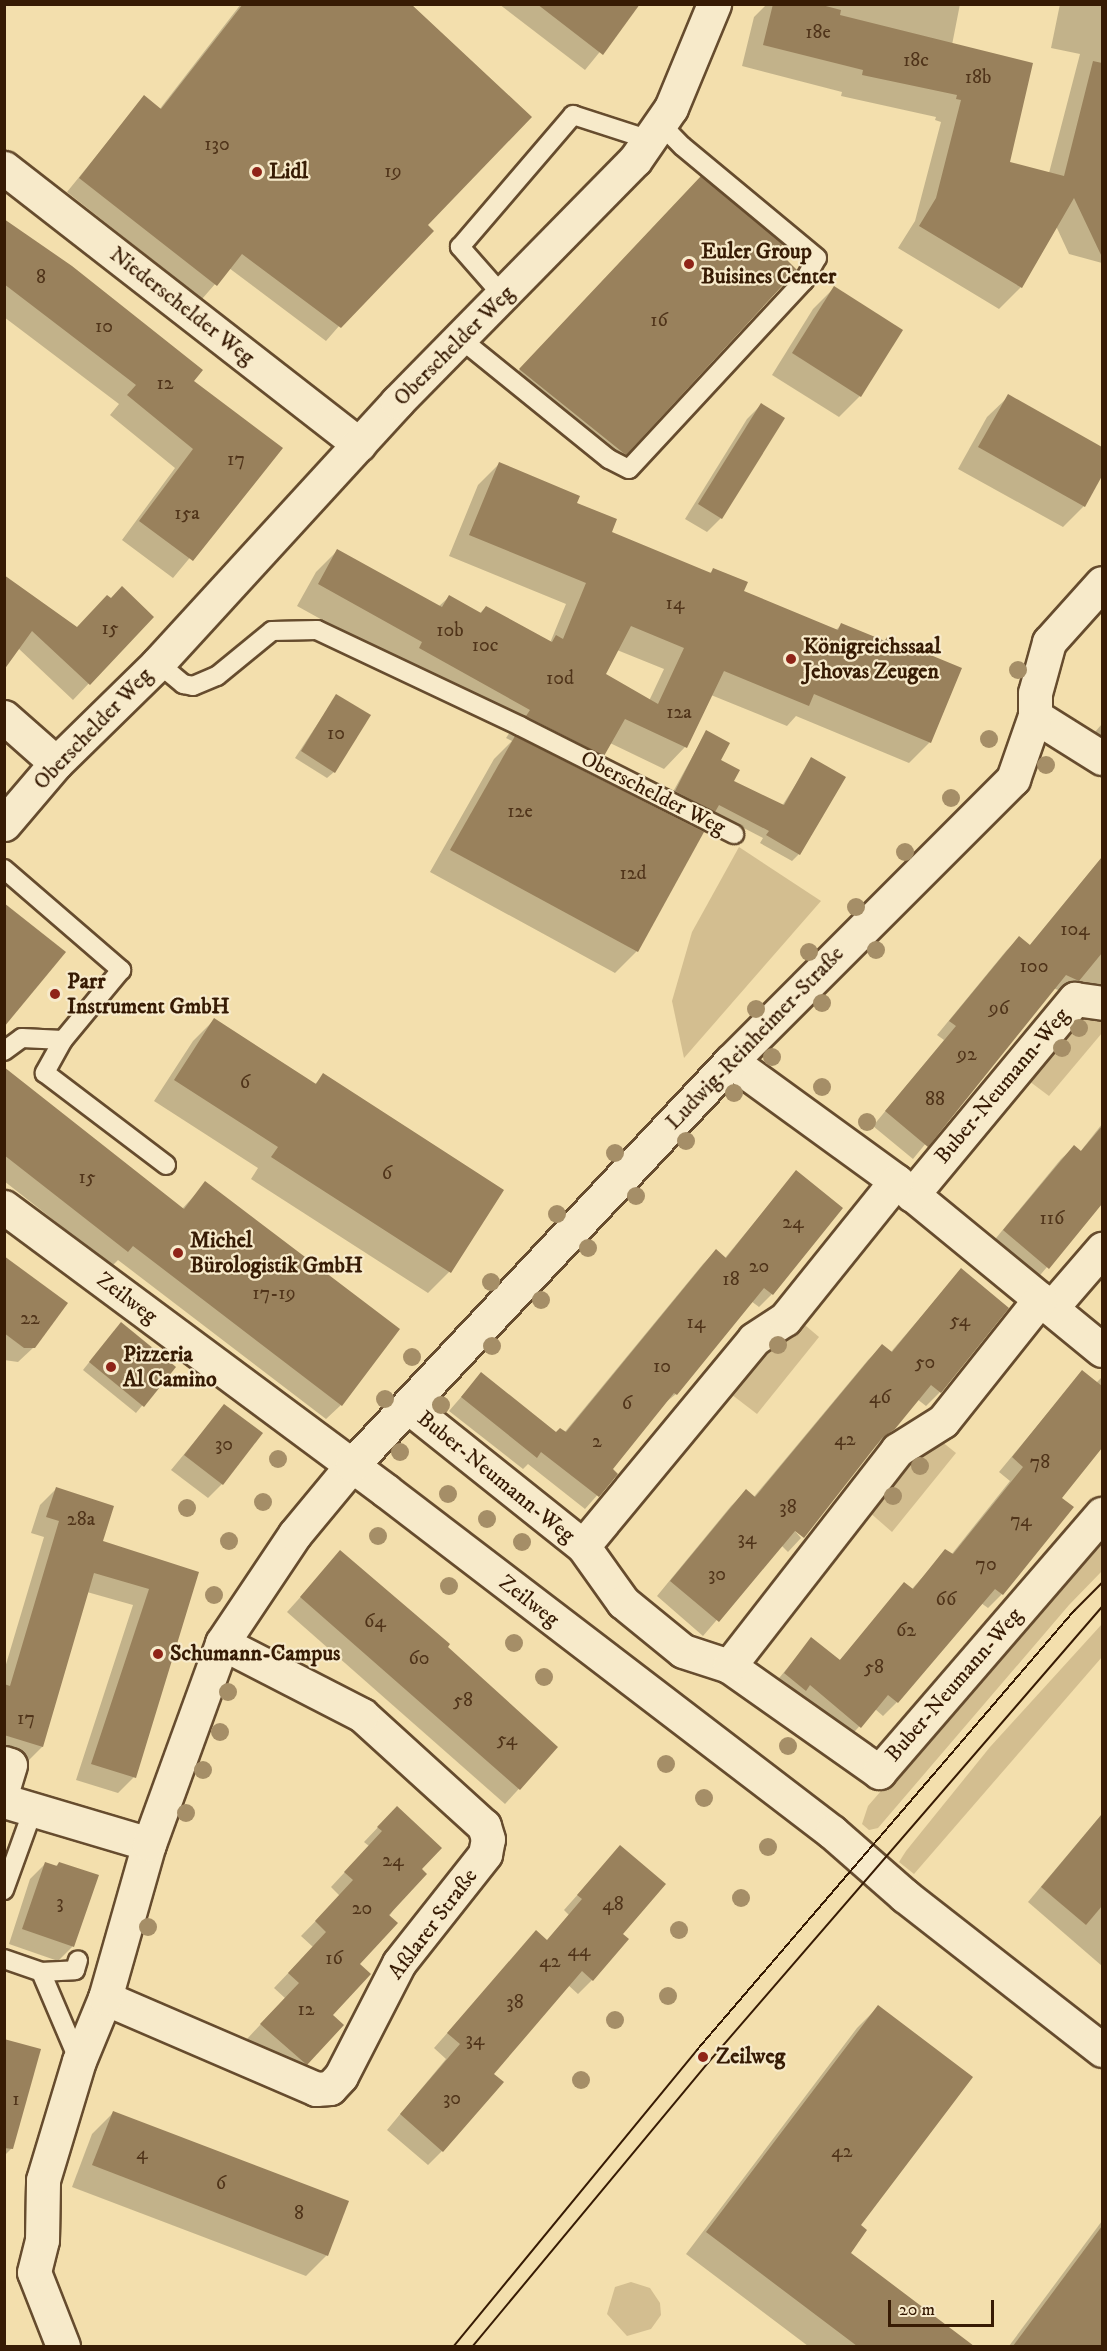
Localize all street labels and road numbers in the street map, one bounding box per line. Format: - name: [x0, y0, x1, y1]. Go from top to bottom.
- street label: Niederschelder Weg: [104, 241, 260, 371]
- street label: Oberschelder Weg: [388, 280, 520, 412]
- street label: Oberschelder Weg: [28, 663, 158, 795]
- street label: Oberschelder Weg: [576, 745, 730, 841]
- street label: Ludwig-Reinheimer-Straße: [660, 941, 850, 1135]
- street label: Buber-Neumann-Weg: [929, 1003, 1075, 1169]
- street label: Zeilweg: [91, 1267, 163, 1329]
- street label: Buber-Neumann-Weg: [412, 1405, 580, 1549]
- street label: Zeilweg: [494, 1569, 564, 1633]
- street label: Buber-Neumann-Weg: [880, 1603, 1028, 1767]
- street label: Aßlarer Straße: [383, 1863, 483, 1985]

